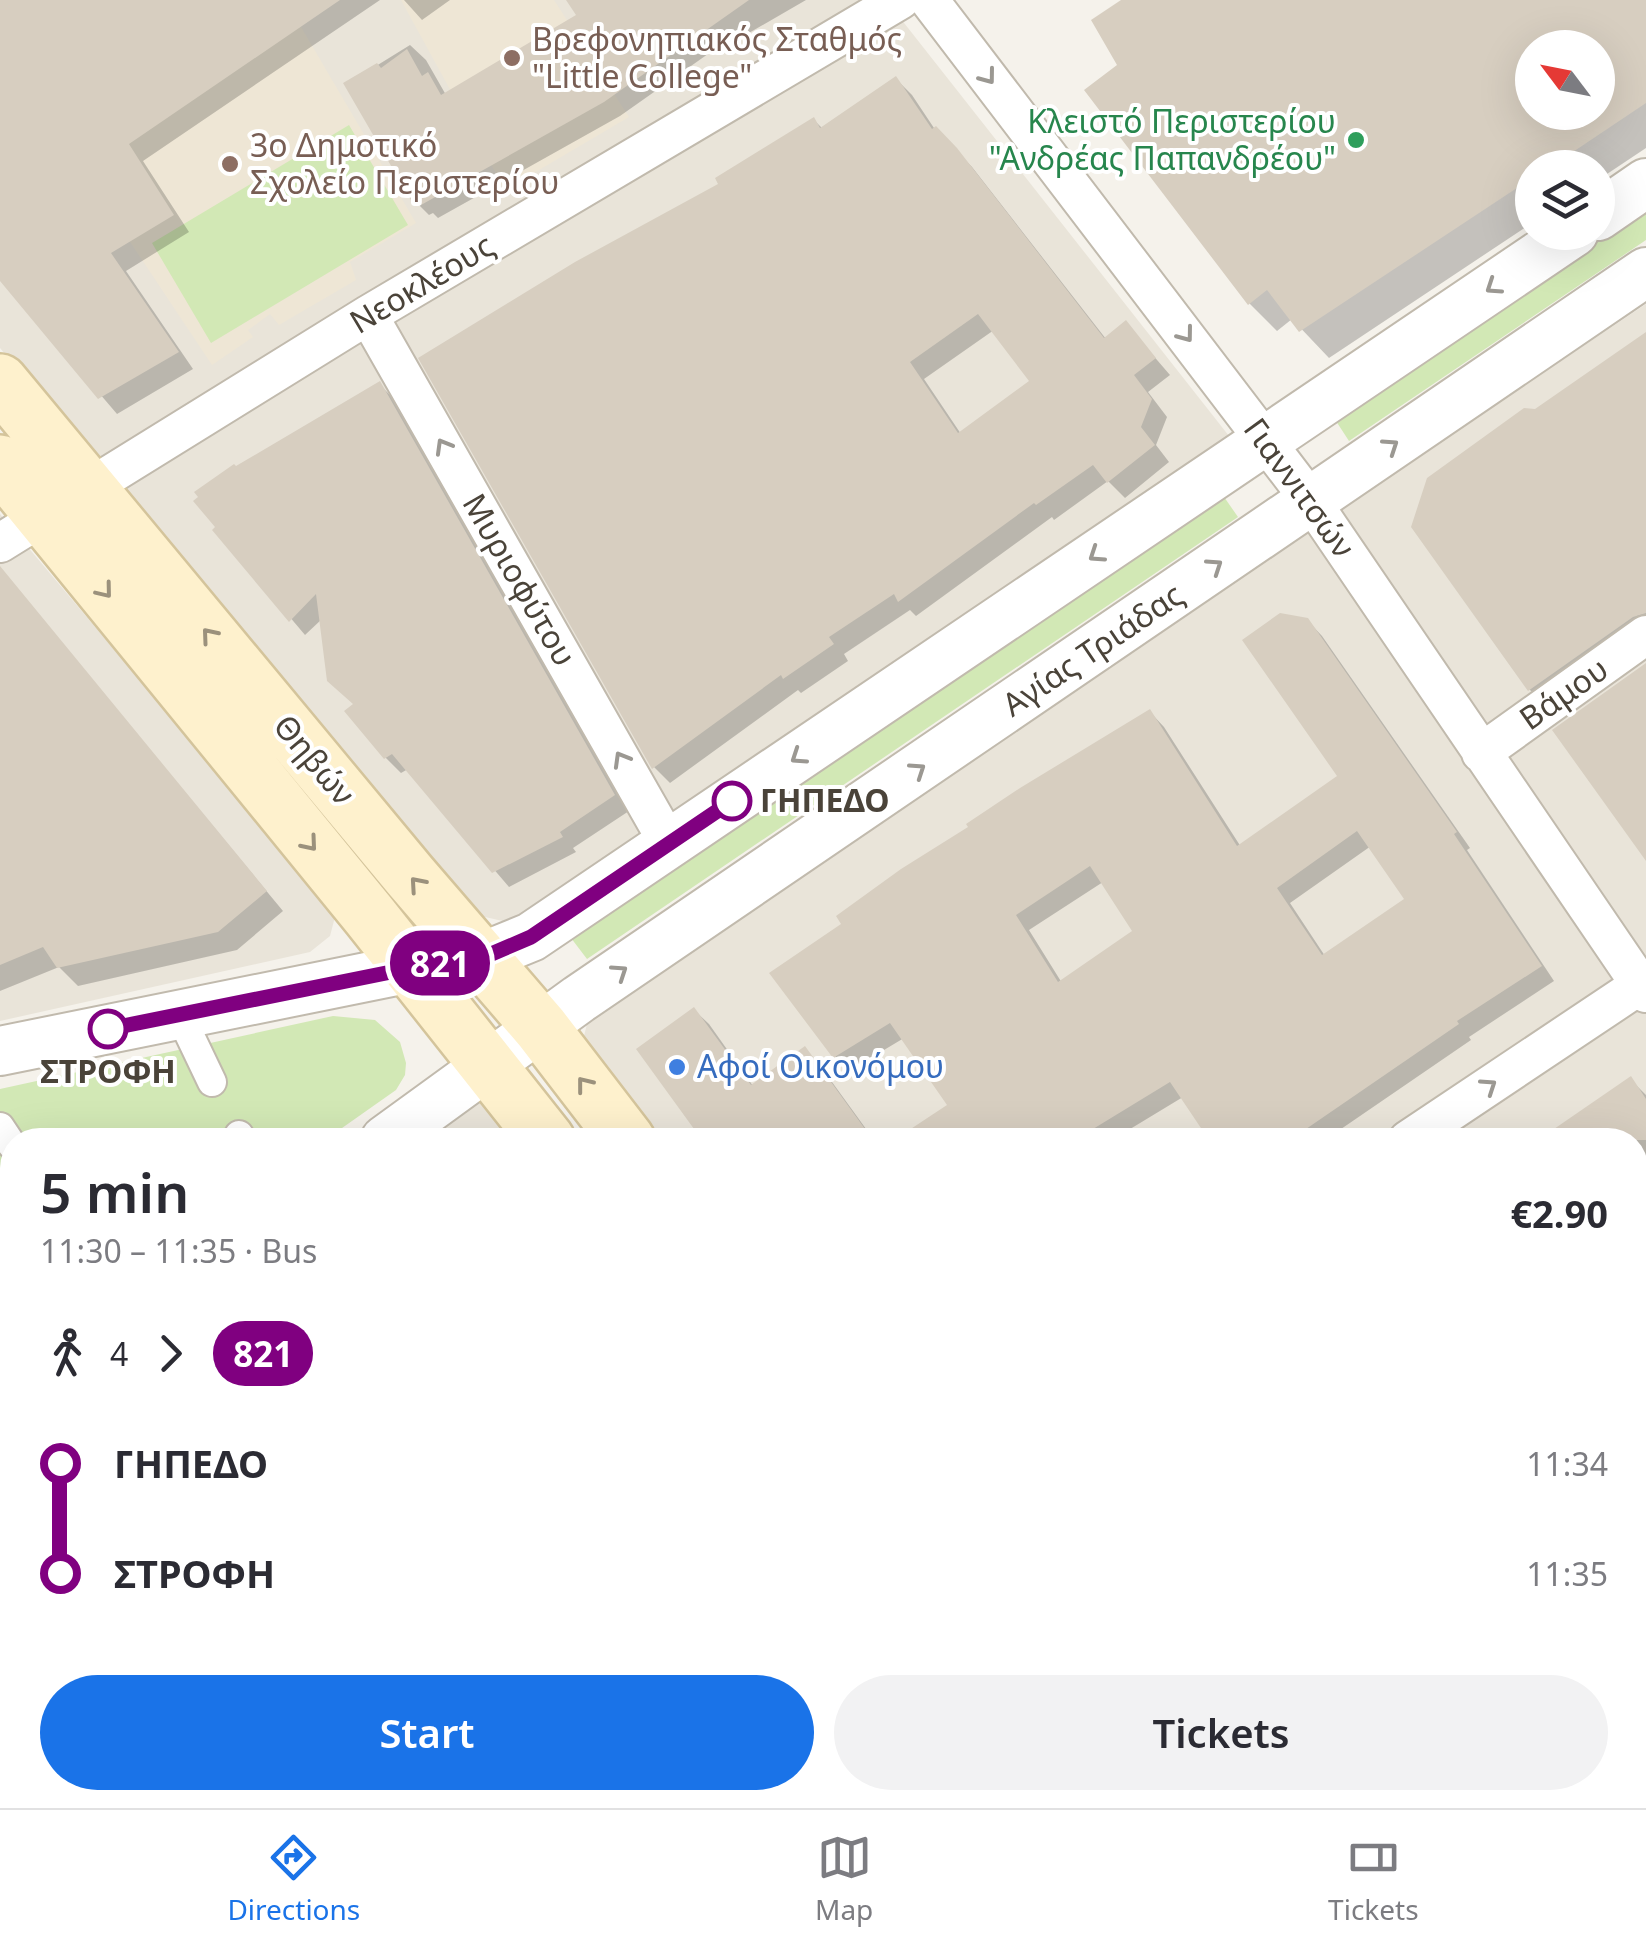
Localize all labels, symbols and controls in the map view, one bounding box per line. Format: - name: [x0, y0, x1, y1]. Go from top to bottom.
- place label: Βρεφονηπιακός Σταθμός "Little College": [532, 17, 902, 97]
- north arrow: [1515, 30, 1615, 130]
- map controls: [1515, 30, 1615, 250]
- marker: Βρεφονηπιακός Σταθμός "Little College": [501, 47, 523, 69]
- one-way arrow: [976, 66, 994, 84]
- place label: Κλειστό Περιστερίου "Ανδρέας Παπανδρέου": [989, 99, 1336, 179]
- place label: 3ο Δημοτικό Σχολείο Περιστερίου: [250, 123, 559, 203]
- marker: Κλειστό Περιστερίου "Ανδρέας Παπανδρέου": [1345, 129, 1367, 151]
- button: layers: [1515, 150, 1615, 250]
- marker: 3ο Δημοτικό Σχολείο Περιστερίου: [219, 153, 241, 175]
- street label: Νεοκλέους: [341, 223, 501, 343]
- one-way arrow: [1485, 275, 1504, 293]
- one-way arrow: [1174, 324, 1191, 342]
- street label: Γιαννιτσών: [1235, 409, 1365, 566]
- one-way arrow: [435, 439, 455, 457]
- one-way arrow: [1380, 440, 1399, 458]
- street label: Μυριοφύτου: [454, 485, 587, 673]
- one-way arrow: [1089, 543, 1108, 561]
- one-way arrow: [1205, 560, 1223, 579]
- street label: Αγίας Τριάδας: [993, 572, 1191, 725]
- one-way arrow: [93, 580, 111, 598]
- one-way arrow: [203, 628, 221, 646]
- street label: Βάμου: [1510, 647, 1616, 739]
- street label: Θηβών: [265, 705, 366, 813]
- one-way arrow: [791, 744, 809, 763]
- one-way arrow: [613, 752, 633, 770]
- one-way arrow: [907, 764, 926, 782]
- place label: ΓΗΠΕΔΟ: [760, 778, 890, 821]
- marker: ΓΗΠΕΔΟ: [713, 782, 751, 820]
- one-way arrow: [298, 832, 316, 850]
- one-way arrow: [411, 878, 429, 896]
- line badge: 821: [382, 930, 498, 996]
- text: 821: [410, 940, 470, 987]
- one-way arrow: [609, 966, 628, 984]
- marker: ΣΤΡΟΦΗ: [89, 1010, 127, 1048]
- place label: Αφοί Οικονόμου: [697, 1044, 944, 1087]
- place label: ΣΤΡΟΦΗ: [40, 1049, 176, 1092]
- marker: Αφοί Οικονόμου: [666, 1056, 688, 1078]
- one-way arrow: [578, 1077, 596, 1095]
- one-way arrow: [1477, 1080, 1496, 1098]
- text: 5 min: [40, 1154, 189, 1229]
- text: €2.90: [1510, 1187, 1608, 1239]
- text: 11:30 – 11:35 · Bus: [40, 1229, 317, 1272]
- icon: walk: [40, 1326, 95, 1381]
- icon: forward: [143, 1326, 198, 1381]
- text: 821: [233, 1330, 293, 1377]
- text: 4: [110, 1332, 128, 1375]
- text: ΓΗΠΕΔΟ: [114, 1437, 268, 1489]
- text: 11:34: [1526, 1442, 1608, 1485]
- text: ΣΤΡΟΦΗ: [114, 1547, 275, 1599]
- text: 11:35: [1526, 1552, 1608, 1595]
- button: Start: [40, 1675, 814, 1790]
- button: Tickets: [834, 1675, 1608, 1790]
- tab: Directions: [227, 1830, 360, 1928]
- tab: Map: [815, 1830, 873, 1928]
- tab: Tickets: [1328, 1830, 1419, 1928]

